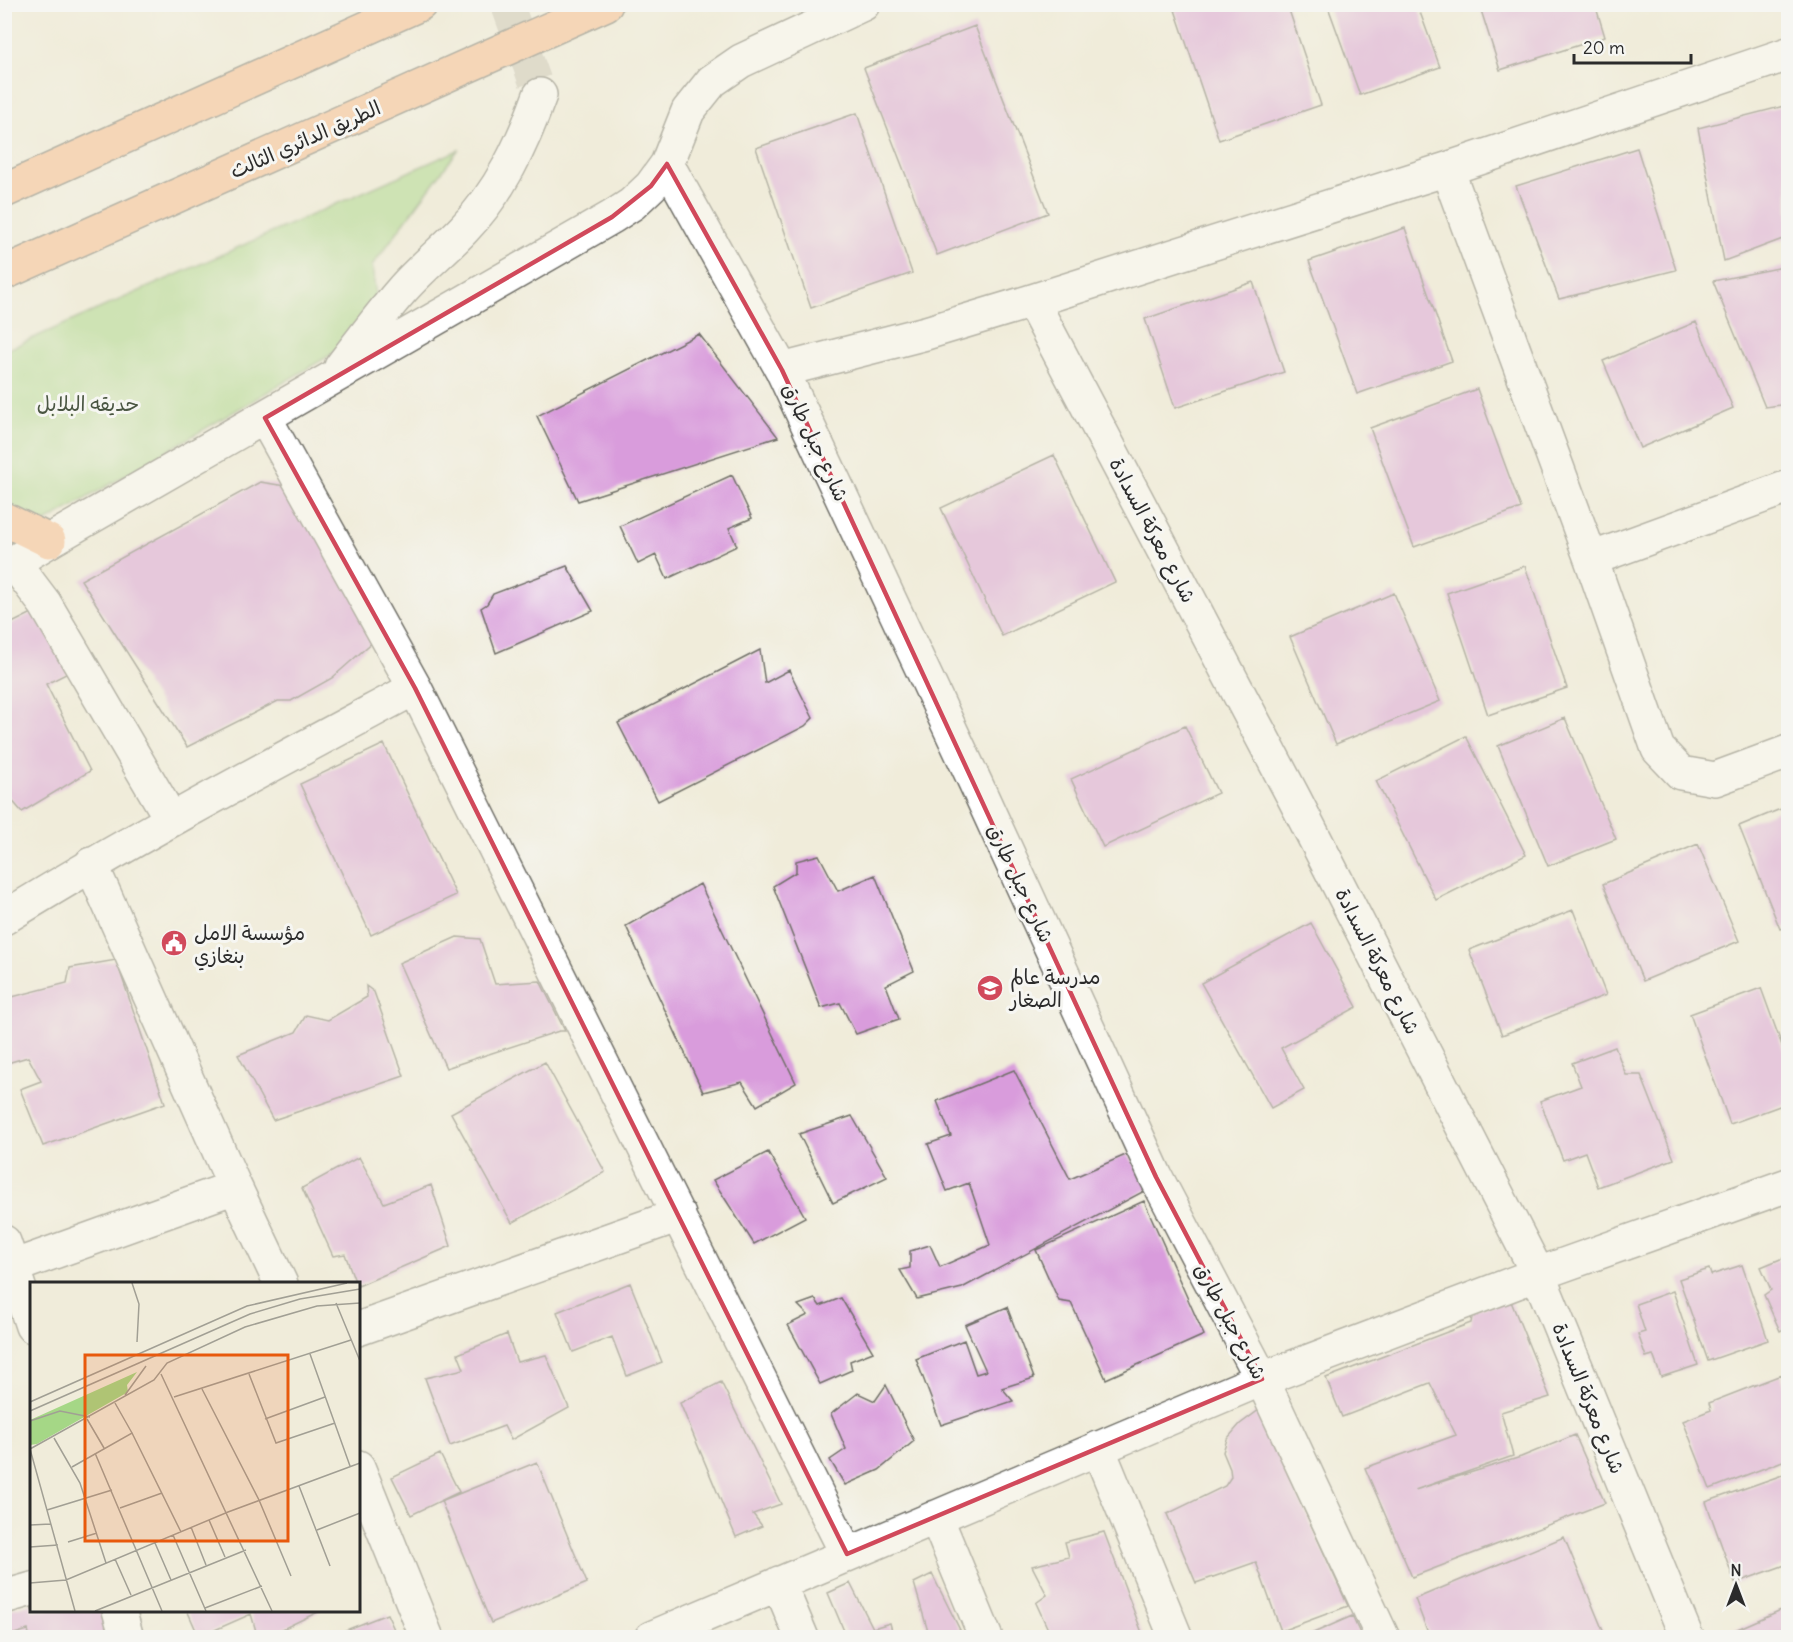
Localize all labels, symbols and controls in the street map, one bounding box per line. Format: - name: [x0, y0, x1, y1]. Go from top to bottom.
- scale bar: [1574, 27, 1691, 65]
- text: 20 m: [1583, 36, 1625, 59]
- street label: الطريق الدائري الثالث: [226, 95, 385, 186]
- street label: شارع جبل طارق: [776, 379, 854, 506]
- park label: حديقه البلابل: [37, 391, 139, 416]
- street label: شارع معركة السدادة: [1102, 453, 1202, 608]
- street label: شارع جبل طارق: [981, 820, 1059, 947]
- street label: شارع معركة السدادة: [1329, 884, 1426, 1039]
- place label: مؤسسة الامل بنغازي: [194, 920, 305, 971]
- public building icon: مؤسسة الامل بنغازي: [159, 928, 189, 958]
- place label: مدرسة عالم الصغار: [1008, 964, 1100, 1012]
- school or university icon: مدرسة عالم الصغار: [975, 973, 1005, 1003]
- street label: شارع جبل طارق: [1188, 1259, 1272, 1384]
- inset map: [30, 1282, 360, 1612]
- street label: شارع معركة السدادة: [1545, 1319, 1631, 1478]
- north arrow: [1706, 1555, 1766, 1615]
- text: N: [1730, 1560, 1742, 1580]

